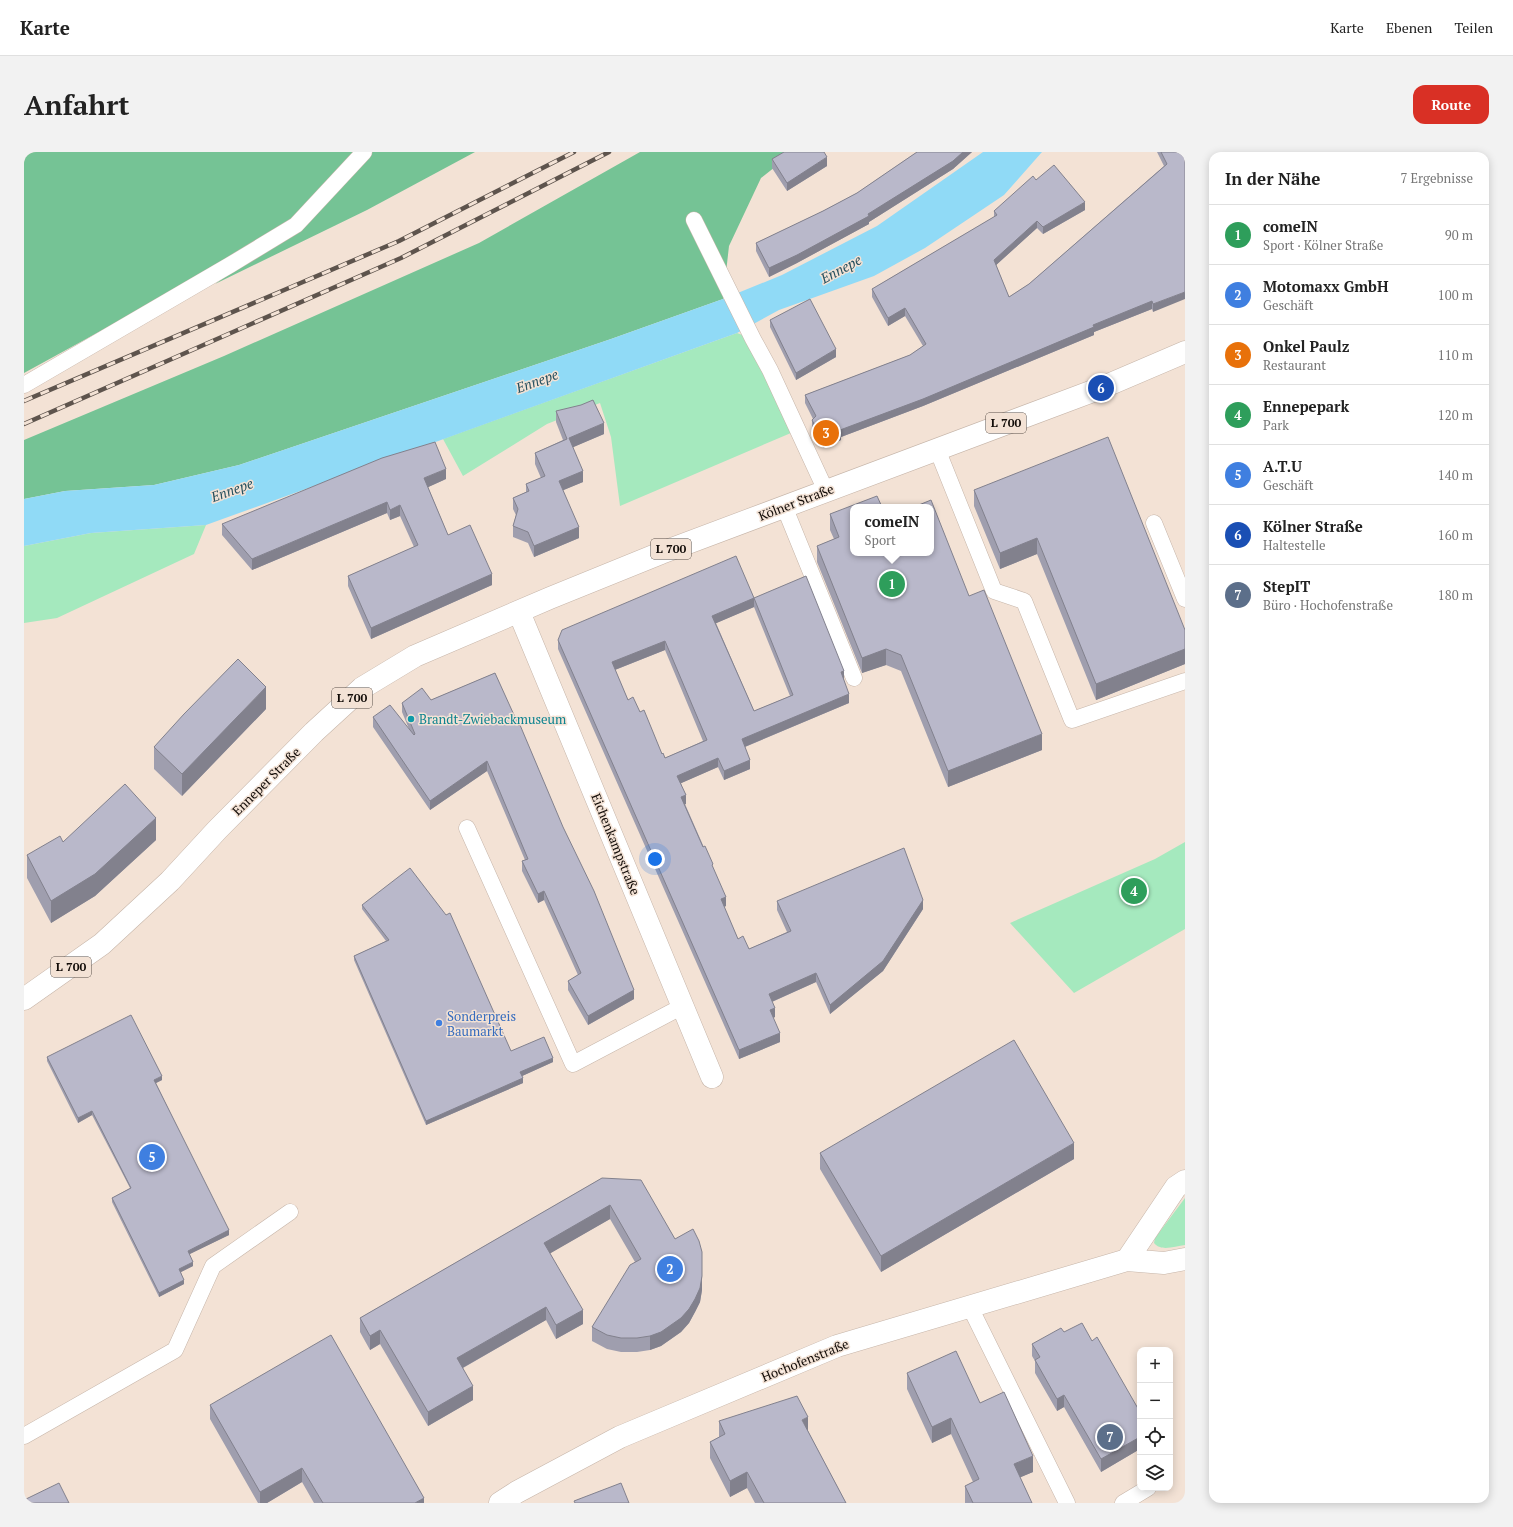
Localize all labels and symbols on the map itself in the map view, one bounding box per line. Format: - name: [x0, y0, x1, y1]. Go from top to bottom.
- water label: Ennepe: [816, 250, 865, 288]
- water label: Ennepe: [512, 364, 561, 397]
- pin: 6: [1088, 373, 1114, 403]
- road number: L 700: [986, 413, 1026, 433]
- pin: 3: [813, 418, 839, 448]
- water label: Ennepe: [207, 473, 256, 506]
- street label: Kölner Straße: [756, 479, 836, 525]
- road number: L 700: [651, 539, 691, 559]
- pin: 1: [879, 569, 905, 599]
- road number: L 700: [332, 688, 372, 708]
- place label: Brandt-Zwiebackmuseum: [419, 710, 566, 728]
- marker: Brandt-Zwiebackmuseum: [406, 714, 416, 724]
- street label: Enneper Straße: [228, 743, 304, 819]
- street label: Eichenkampstraße: [587, 791, 645, 897]
- your location: [645, 849, 665, 869]
- pin: 4: [1121, 876, 1147, 906]
- road number: L 700: [51, 957, 91, 977]
- place label: Sonderpreis Baumarkt: [447, 1007, 516, 1040]
- marker: Sonderpreis Baumarkt: [434, 1018, 444, 1028]
- pin: 5: [139, 1142, 165, 1172]
- pin: 2: [657, 1254, 683, 1284]
- street label: Hochofenstraße: [759, 1334, 851, 1386]
- pin: 7: [1097, 1422, 1123, 1452]

